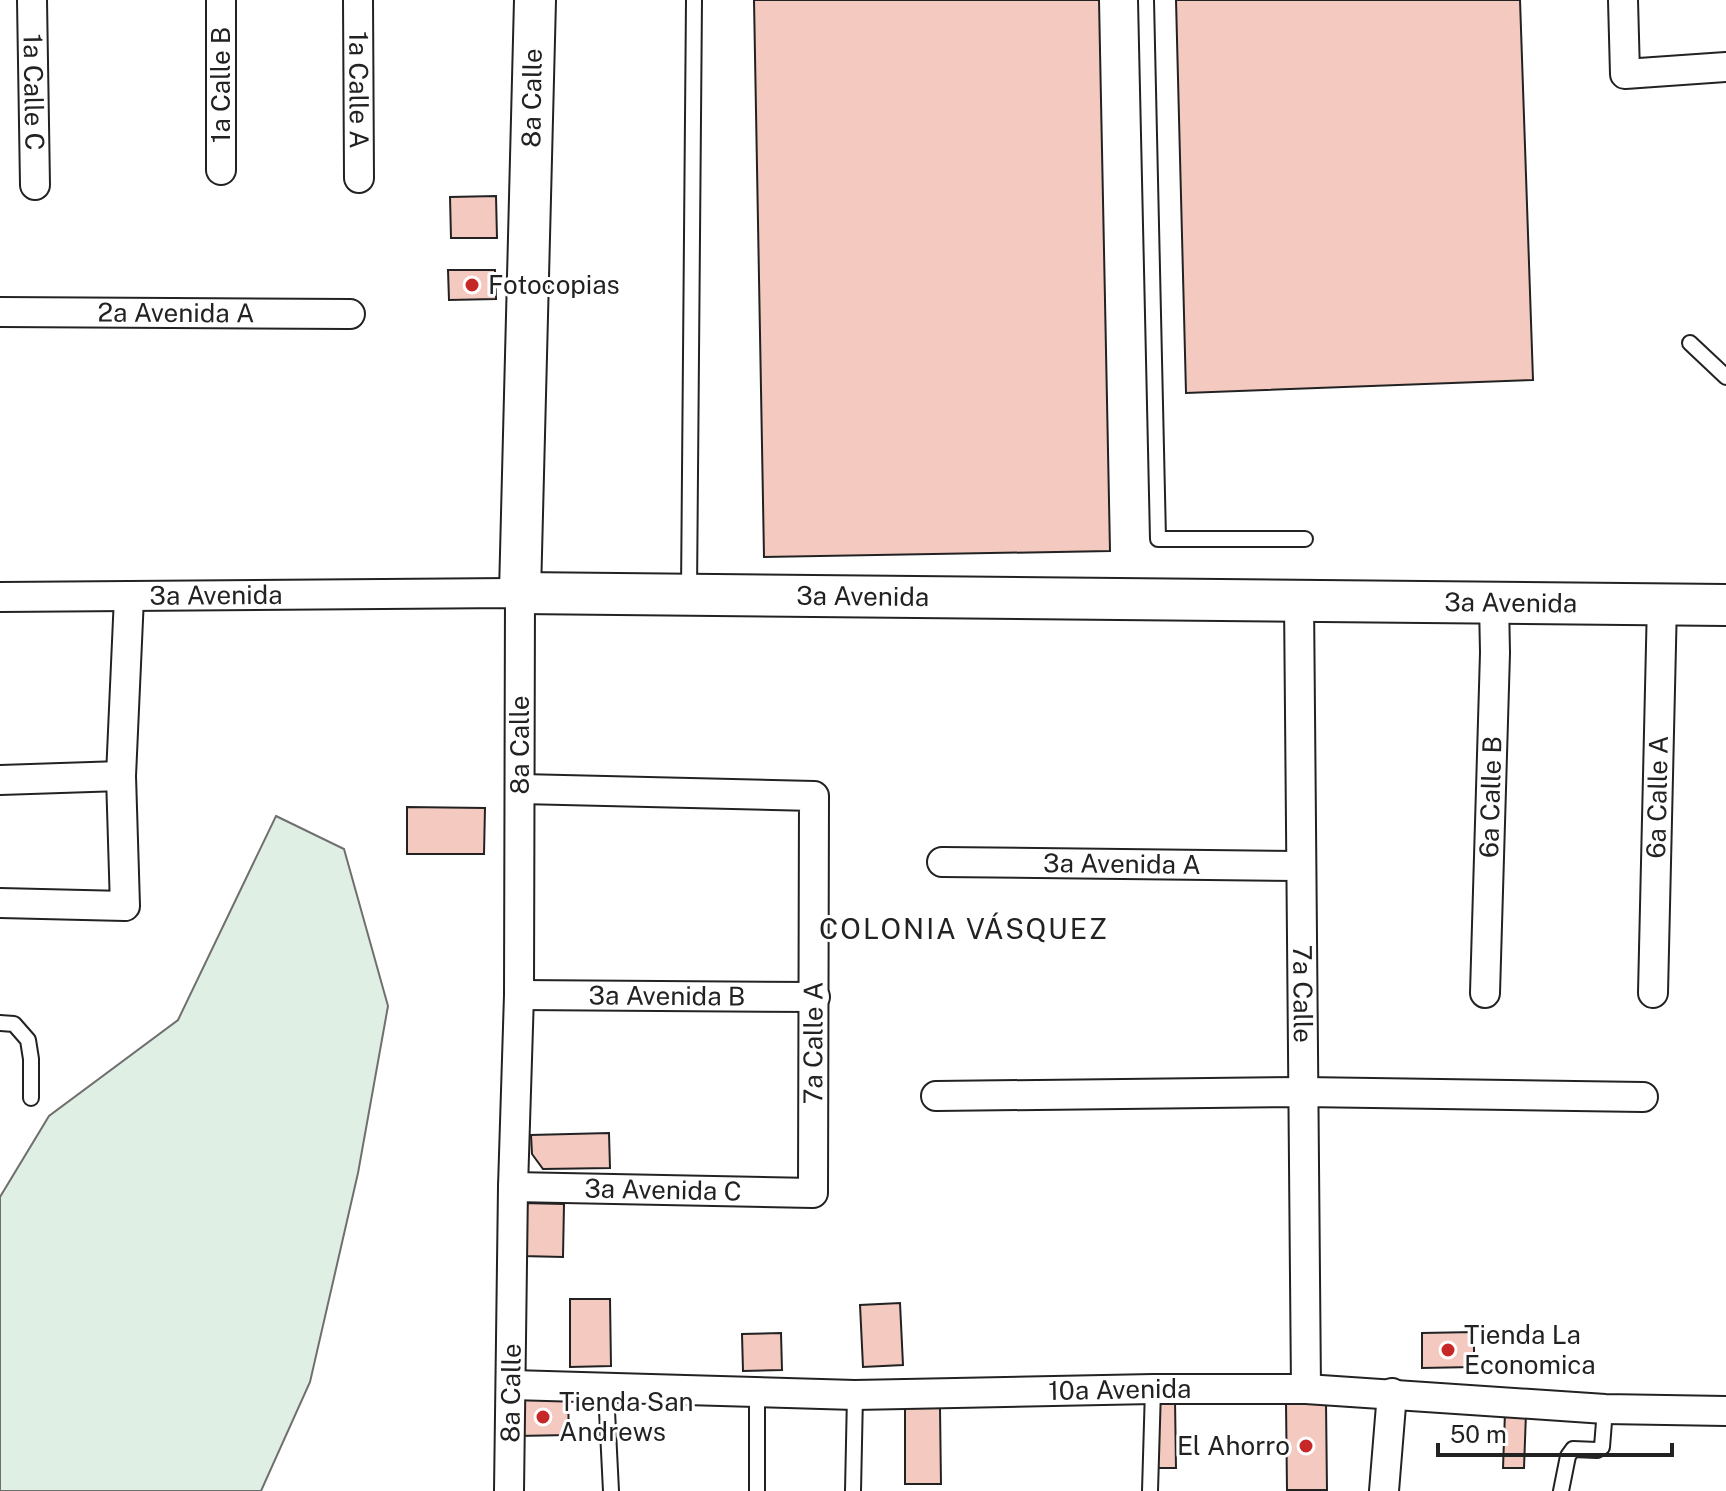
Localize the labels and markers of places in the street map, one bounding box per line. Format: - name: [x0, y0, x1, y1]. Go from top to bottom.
- place label: Fotocopias: [488, 269, 620, 300]
- marker: Fotocopias: [463, 276, 481, 294]
- place label: Tienda La Economica: [1464, 1319, 1596, 1380]
- marker: Tienda La Economica: [1439, 1341, 1457, 1359]
- place label: Tienda San Andrews: [559, 1386, 694, 1447]
- marker: Tienda San Andrews: [534, 1408, 552, 1426]
- place label: El Ahorro: [1177, 1430, 1290, 1461]
- marker: El Ahorro: [1297, 1437, 1315, 1455]

